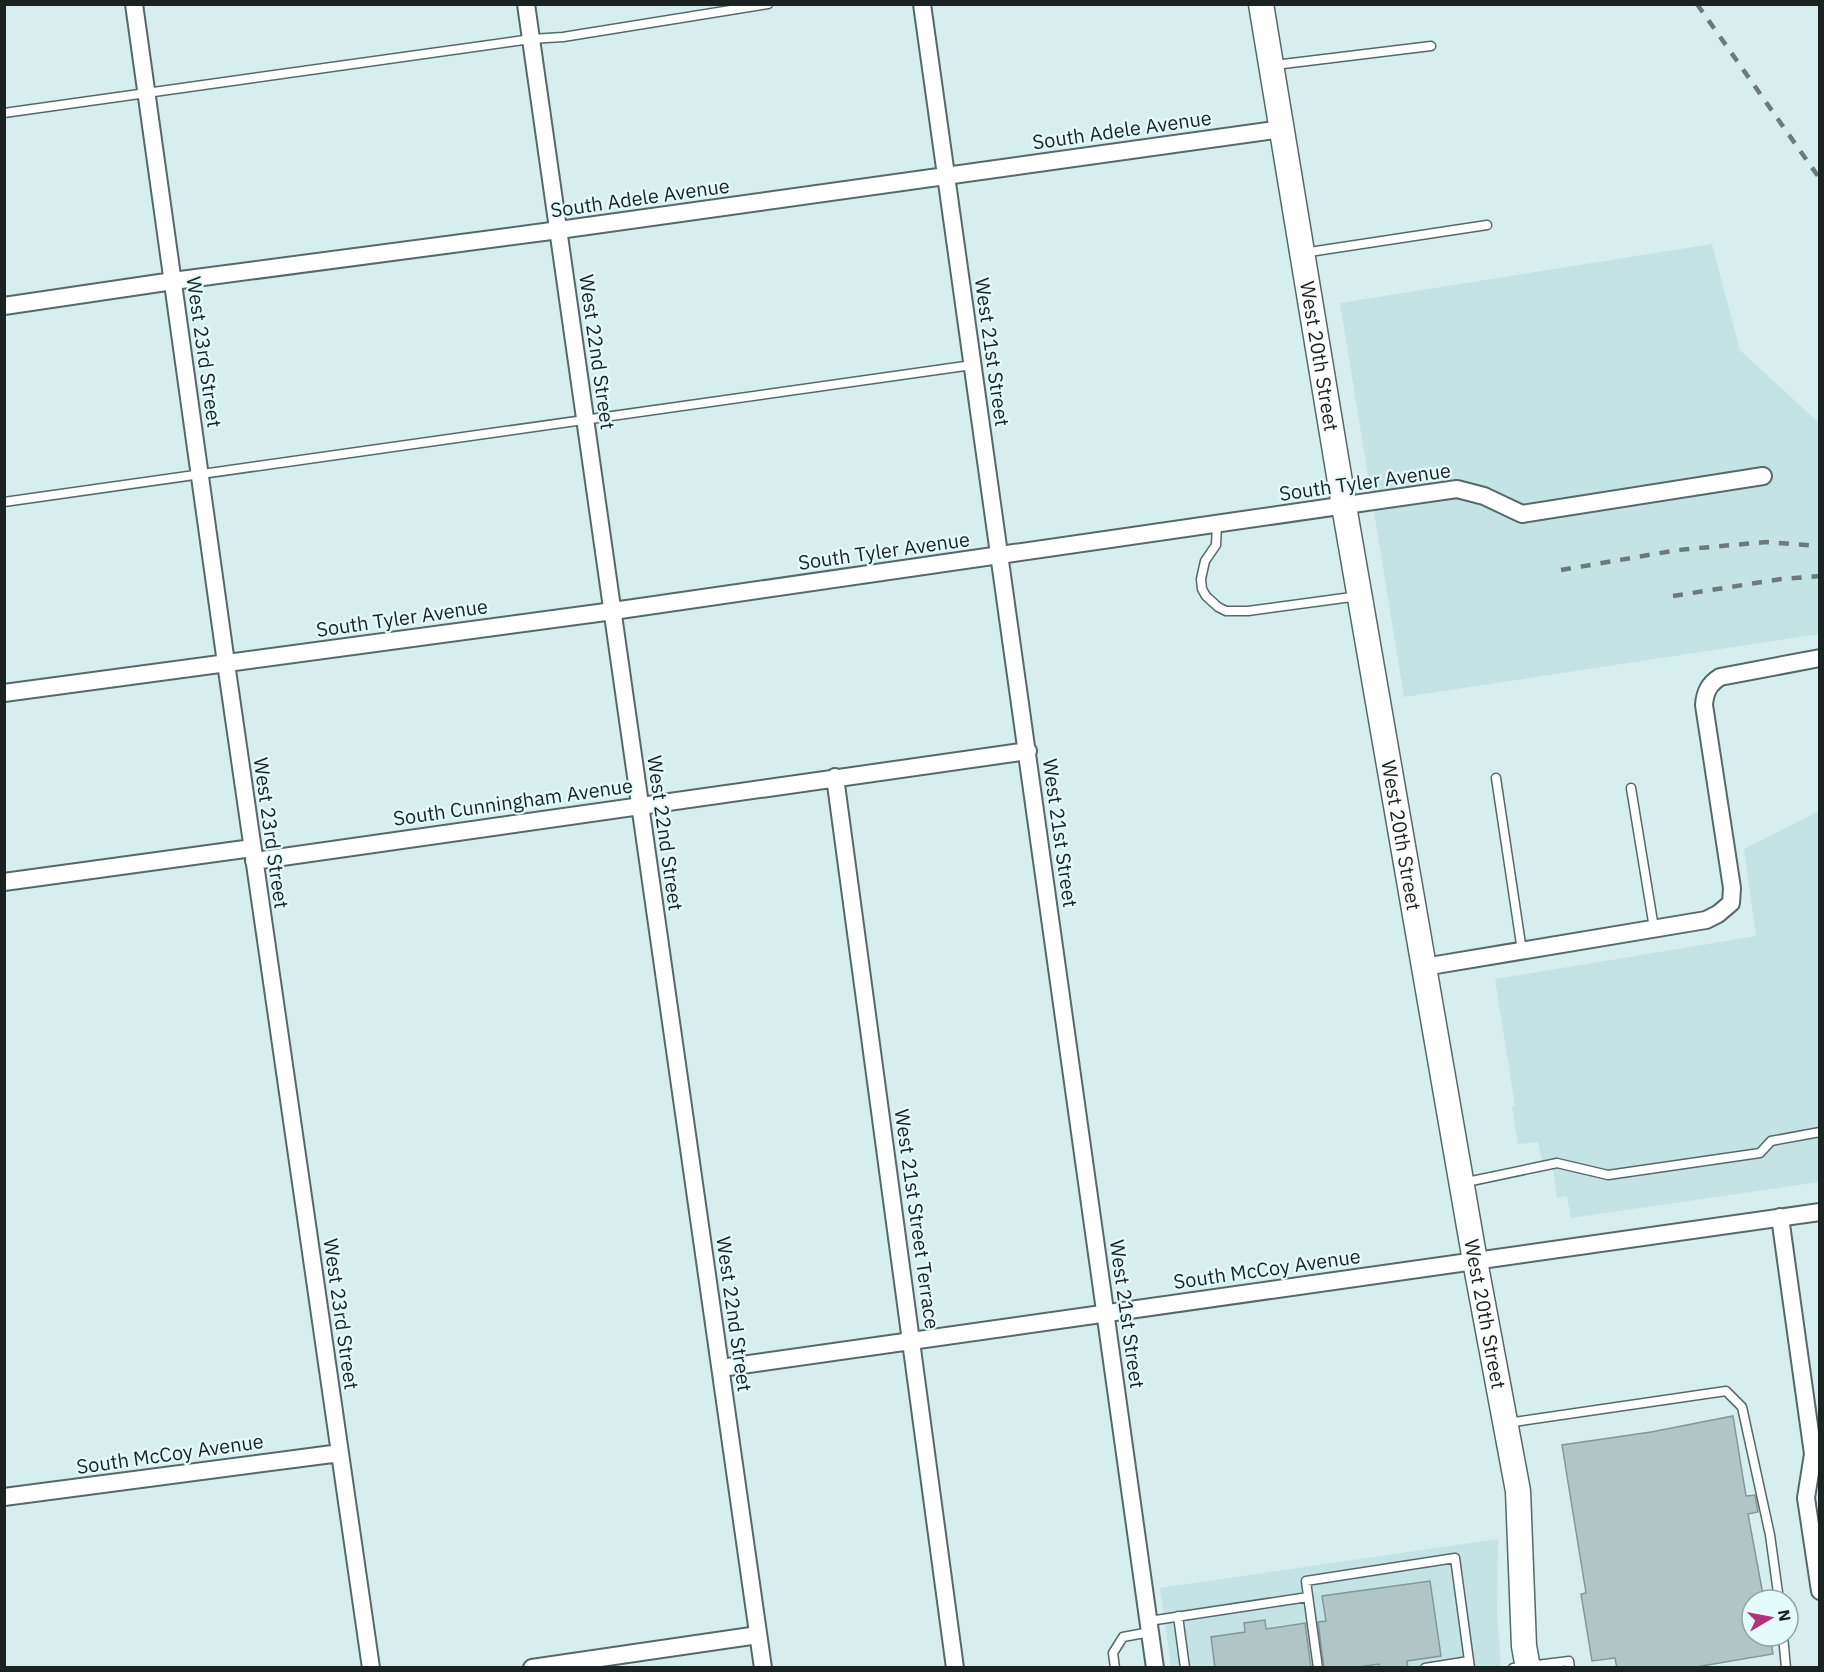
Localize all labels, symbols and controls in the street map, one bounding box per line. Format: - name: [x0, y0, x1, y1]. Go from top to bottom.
- street label: South Adele Avenue: [1031, 104, 1213, 155]
- street label: South Adele Avenue: [549, 172, 731, 223]
- street label: West 22nd Street: [573, 273, 622, 431]
- street label: West 23rd Street: [181, 275, 228, 429]
- street label: West 21st Street: [969, 276, 1016, 428]
- street label: West 20th Street: [1294, 279, 1345, 433]
- street label: South Tyler Avenue: [1277, 456, 1453, 507]
- street label: South Tyler Avenue: [796, 525, 972, 576]
- street label: South Tyler Avenue: [314, 592, 490, 643]
- street label: West 22nd Street: [641, 754, 690, 912]
- street label: West 23rd Street: [248, 756, 295, 910]
- street label: West 21st Street: [1037, 757, 1084, 909]
- street label: West 20th Street: [1375, 758, 1428, 912]
- street label: South Cunningham Avenue: [391, 771, 635, 832]
- street label: West 21st Street Terrace: [889, 1107, 946, 1331]
- street label: West 22nd Street: [710, 1235, 759, 1393]
- street label: West 23rd Street: [318, 1237, 365, 1391]
- street label: West 20th Street: [1458, 1237, 1513, 1391]
- street label: West 21st Street: [1104, 1238, 1151, 1390]
- street label: South McCoy Avenue: [1172, 1242, 1362, 1295]
- street label: South McCoy Avenue: [75, 1427, 265, 1480]
- north arrow: [1740, 1588, 1800, 1648]
- text: N: [1774, 1608, 1796, 1623]

